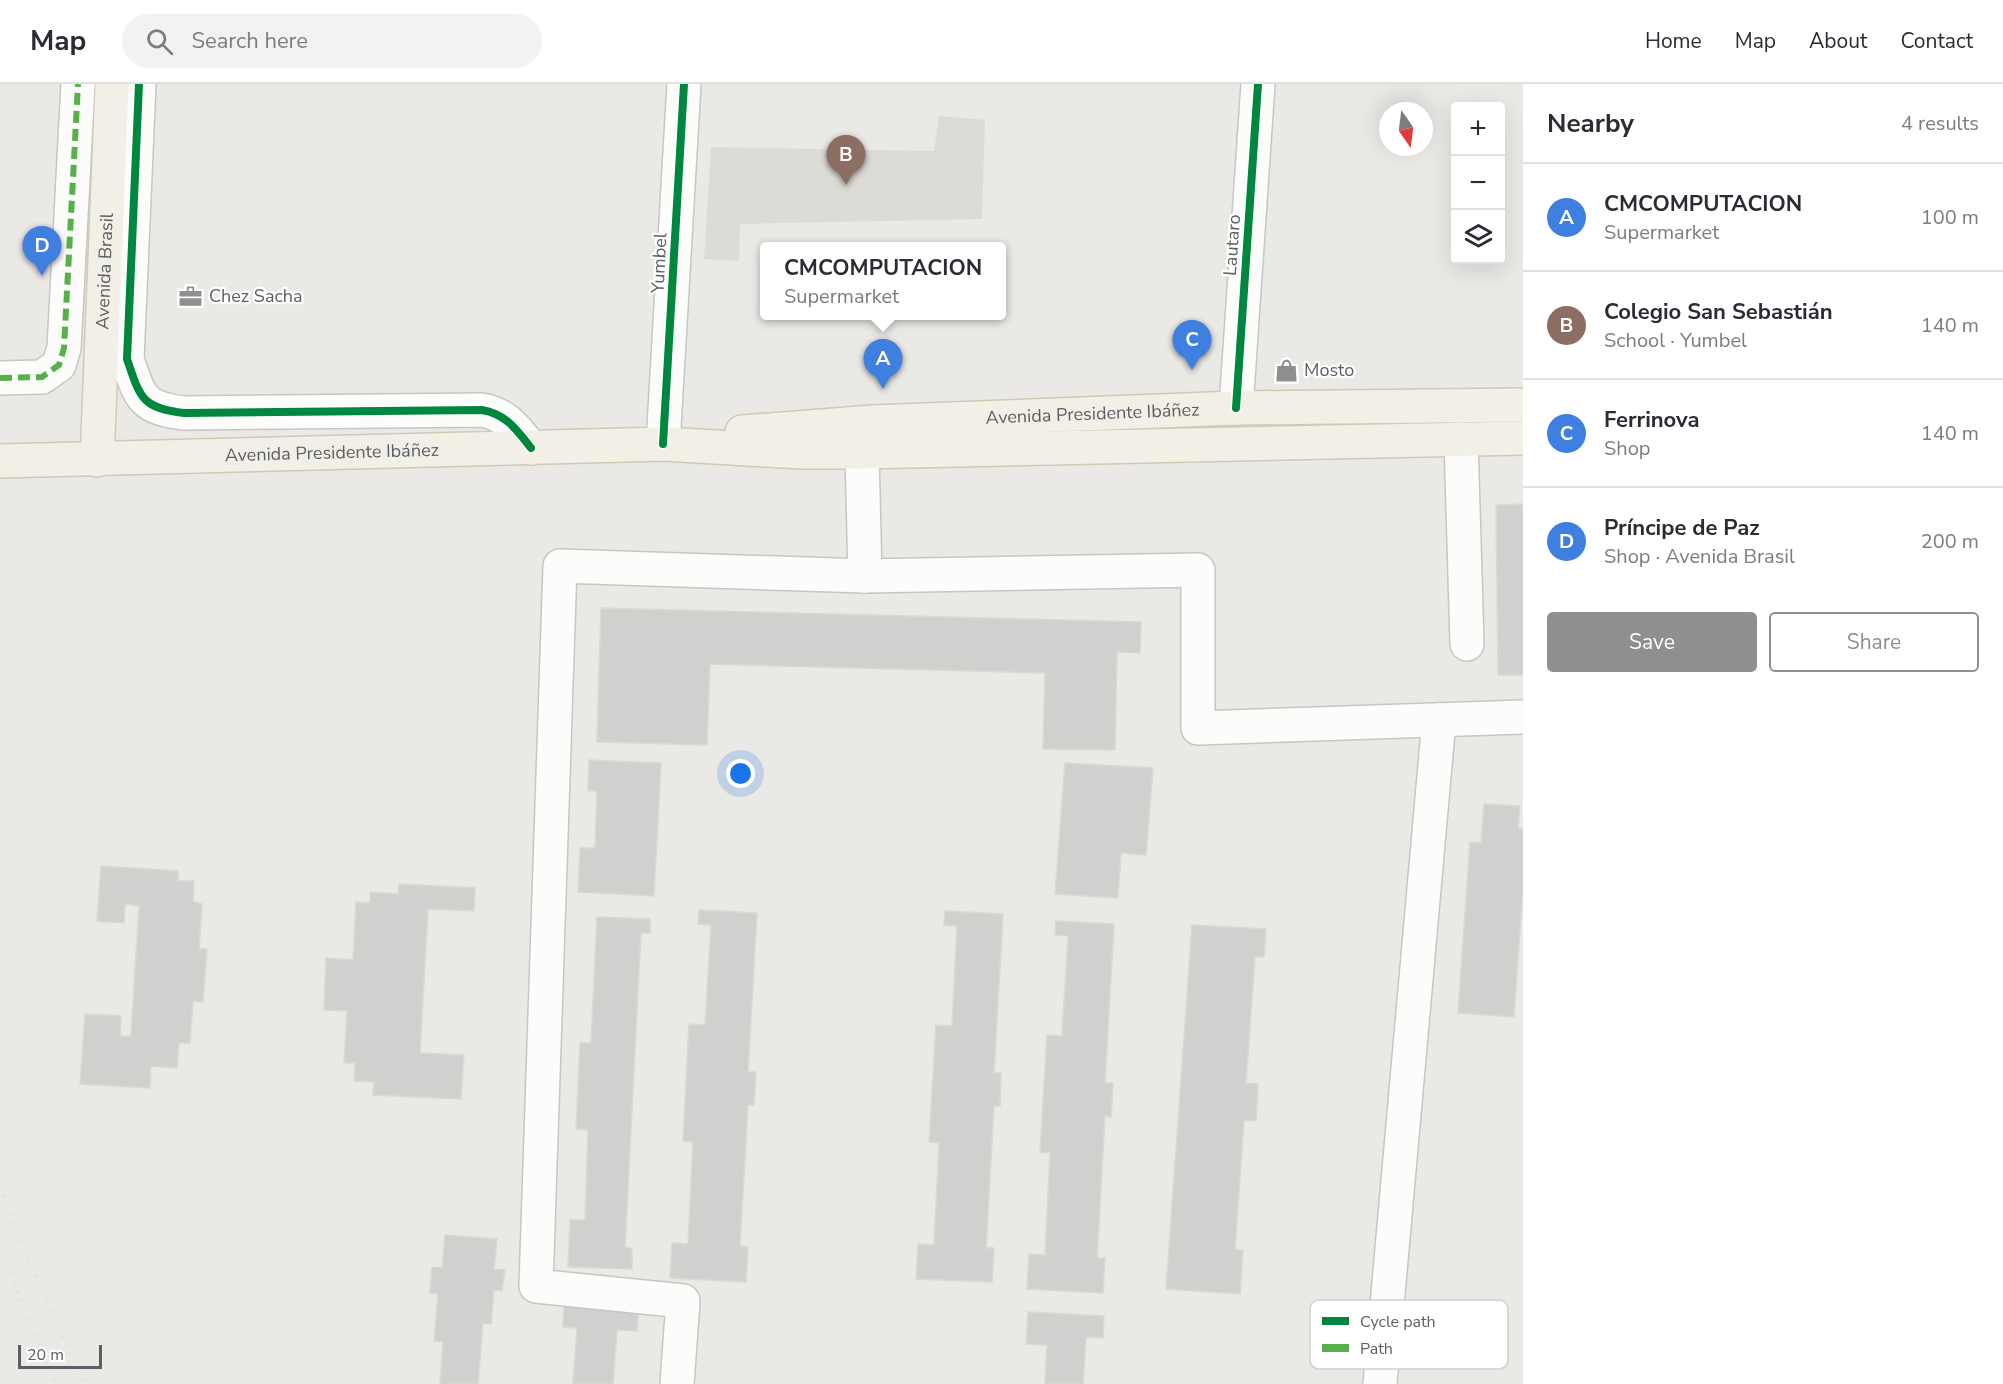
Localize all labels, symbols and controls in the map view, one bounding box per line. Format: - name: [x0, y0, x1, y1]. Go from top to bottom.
- search box: [122, 14, 542, 68]
- text: Map: [30, 22, 86, 60]
- icon: search: [143, 25, 176, 58]
- text: Search here: [191, 26, 308, 56]
- text: Home: [1645, 27, 1702, 55]
- text: Map: [1735, 27, 1776, 55]
- text: About: [1809, 27, 1867, 55]
- text: Contact: [1900, 27, 1973, 55]
- north arrow: [1379, 102, 1433, 156]
- map controls: [1451, 102, 1505, 264]
- button: +: [1451, 102, 1505, 156]
- text: Nearby: [1547, 106, 1634, 141]
- text: 4 results: [1901, 110, 1979, 137]
- pin: B: [826, 135, 866, 185]
- button: −: [1451, 156, 1505, 210]
- text: CMCOMPUTACION: [1604, 189, 1802, 219]
- text: A: [1559, 204, 1574, 231]
- text: 100 m: [1921, 204, 1979, 231]
- button: layers: [1451, 210, 1505, 264]
- street label: Avenida Brasil: [90, 212, 119, 330]
- street label: Lautaro: [1218, 213, 1246, 277]
- text: Supermarket: [1604, 219, 1719, 246]
- pin: D: [22, 226, 62, 276]
- street label: Yumbel: [645, 232, 673, 295]
- popup: [760, 242, 1006, 320]
- text: CMCOMPUTACION: [784, 253, 982, 283]
- office icon: Chez Sacha: [178, 283, 204, 309]
- text: Supermarket: [784, 283, 899, 310]
- place label: Chez Sacha: [209, 284, 303, 308]
- text: Colegio San Sebastián: [1604, 297, 1833, 327]
- text: B: [1560, 312, 1573, 339]
- text: 140 m: [1921, 312, 1979, 339]
- pin: C: [1172, 320, 1212, 370]
- text: School · Yumbel: [1604, 327, 1747, 354]
- pin: A: [864, 340, 902, 389]
- shop icon: Mosto: [1273, 357, 1299, 383]
- place label: Mosto: [1304, 358, 1354, 382]
- street label: Avenida Presidente Ibáñez: [985, 397, 1200, 430]
- text: Ferrinova: [1604, 405, 1699, 435]
- text: C: [1560, 420, 1573, 447]
- text: 140 m: [1921, 420, 1979, 447]
- text: Shop: [1604, 435, 1650, 462]
- street label: Avenida Presidente Ibáñez: [225, 438, 439, 467]
- text: Príncipe de Paz: [1604, 513, 1760, 543]
- text: D: [1559, 528, 1574, 555]
- text: 200 m: [1921, 528, 1979, 555]
- text: Shop · Avenida Brasil: [1604, 543, 1795, 570]
- button: Save: [1547, 612, 1757, 672]
- button: Share: [1769, 612, 1979, 672]
- your location: [726, 759, 755, 788]
- legend: [1310, 1300, 1508, 1369]
- text: Cycle path: [1360, 1311, 1436, 1333]
- text: Path: [1360, 1338, 1393, 1360]
- scale bar: [18, 1342, 102, 1370]
- text: 20 m: [27, 1344, 64, 1366]

